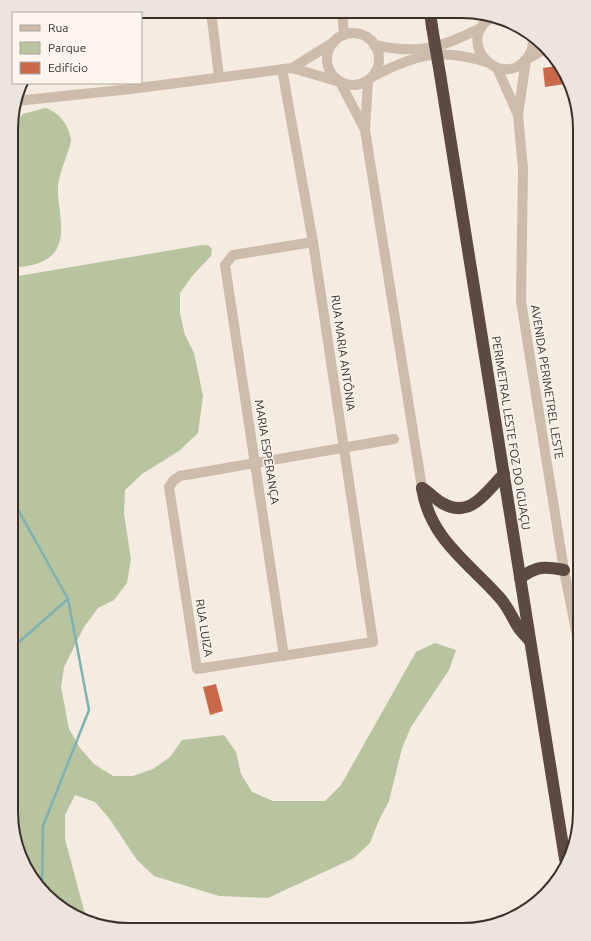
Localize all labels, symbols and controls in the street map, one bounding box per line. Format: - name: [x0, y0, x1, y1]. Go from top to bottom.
- legend: [12, 12, 142, 84]
- text: Rua: [48, 21, 69, 34]
- text: Parque: [48, 41, 86, 54]
- text: Edifício: [48, 61, 88, 74]
- street label: RUA MARIA ANTÔNIA: [329, 294, 358, 412]
- street label: AVENIDA PERIMETREL LESTE: [529, 304, 566, 460]
- street label: PERIMETRAL LESTE FOZ DO IGUAÇU: [490, 335, 533, 531]
- street label: MARIA ESPERANÇA: [253, 399, 282, 505]
- street label: RUA LUIZA: [194, 598, 216, 658]

